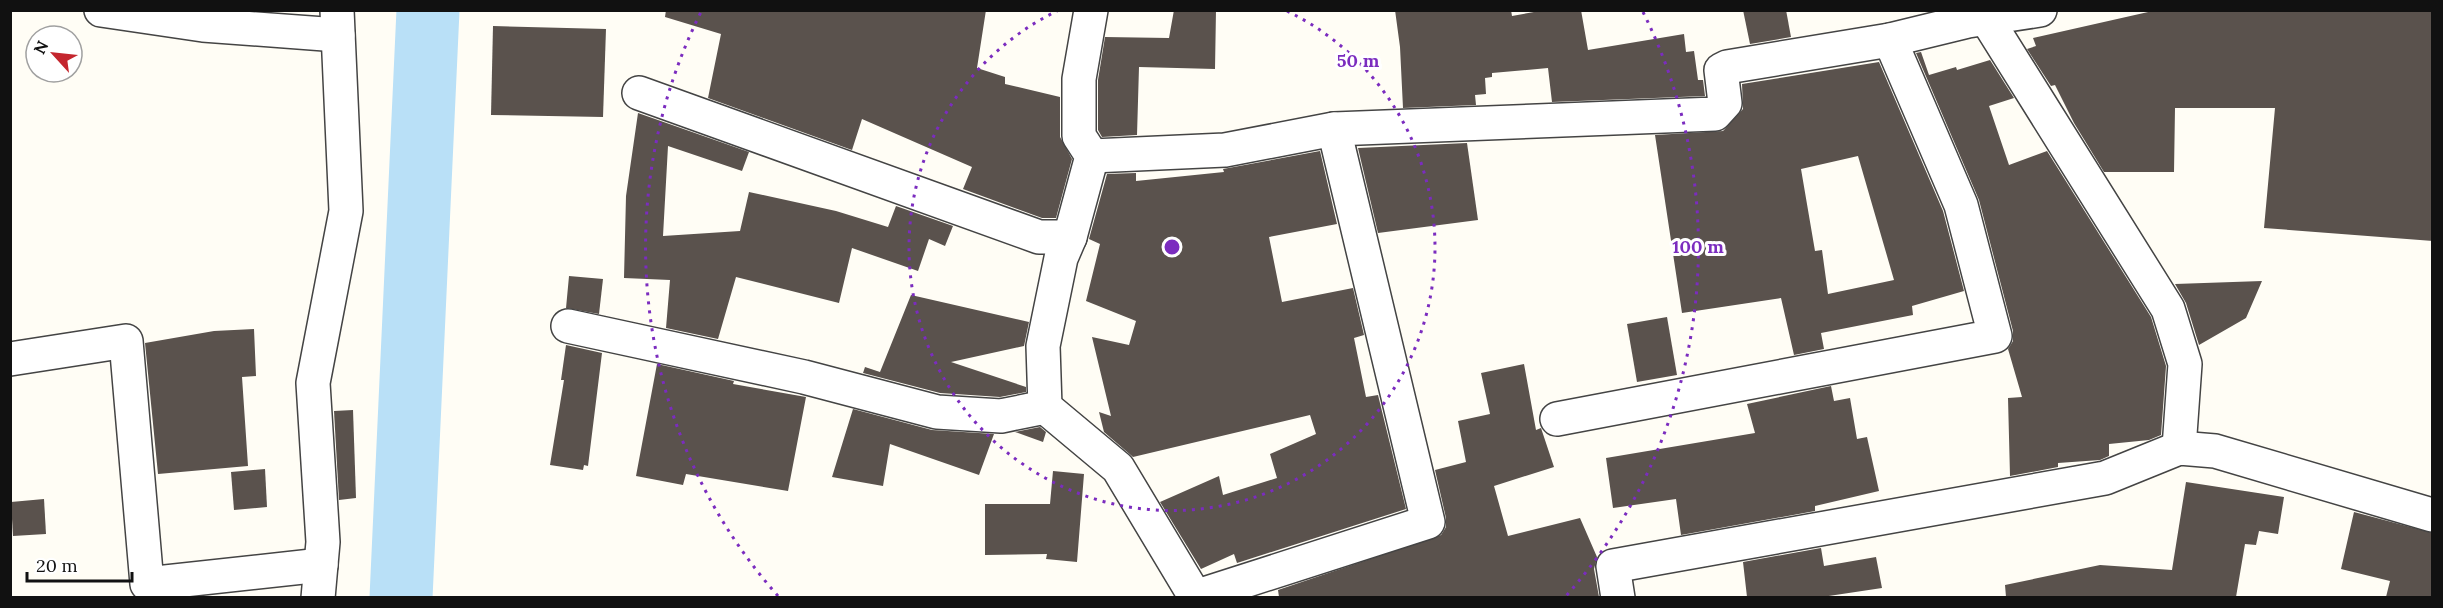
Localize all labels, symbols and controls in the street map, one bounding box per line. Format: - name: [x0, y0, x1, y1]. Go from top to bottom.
- north arrow: [24, 24, 84, 84]
- text: N: [29, 37, 52, 57]
- text: 50 m: [1337, 49, 1380, 72]
- text: 100 m: [1672, 235, 1724, 258]
- centre of rings: [1162, 237, 1182, 257]
- scale bar: [27, 545, 132, 583]
- text: 20 m: [36, 554, 78, 577]

